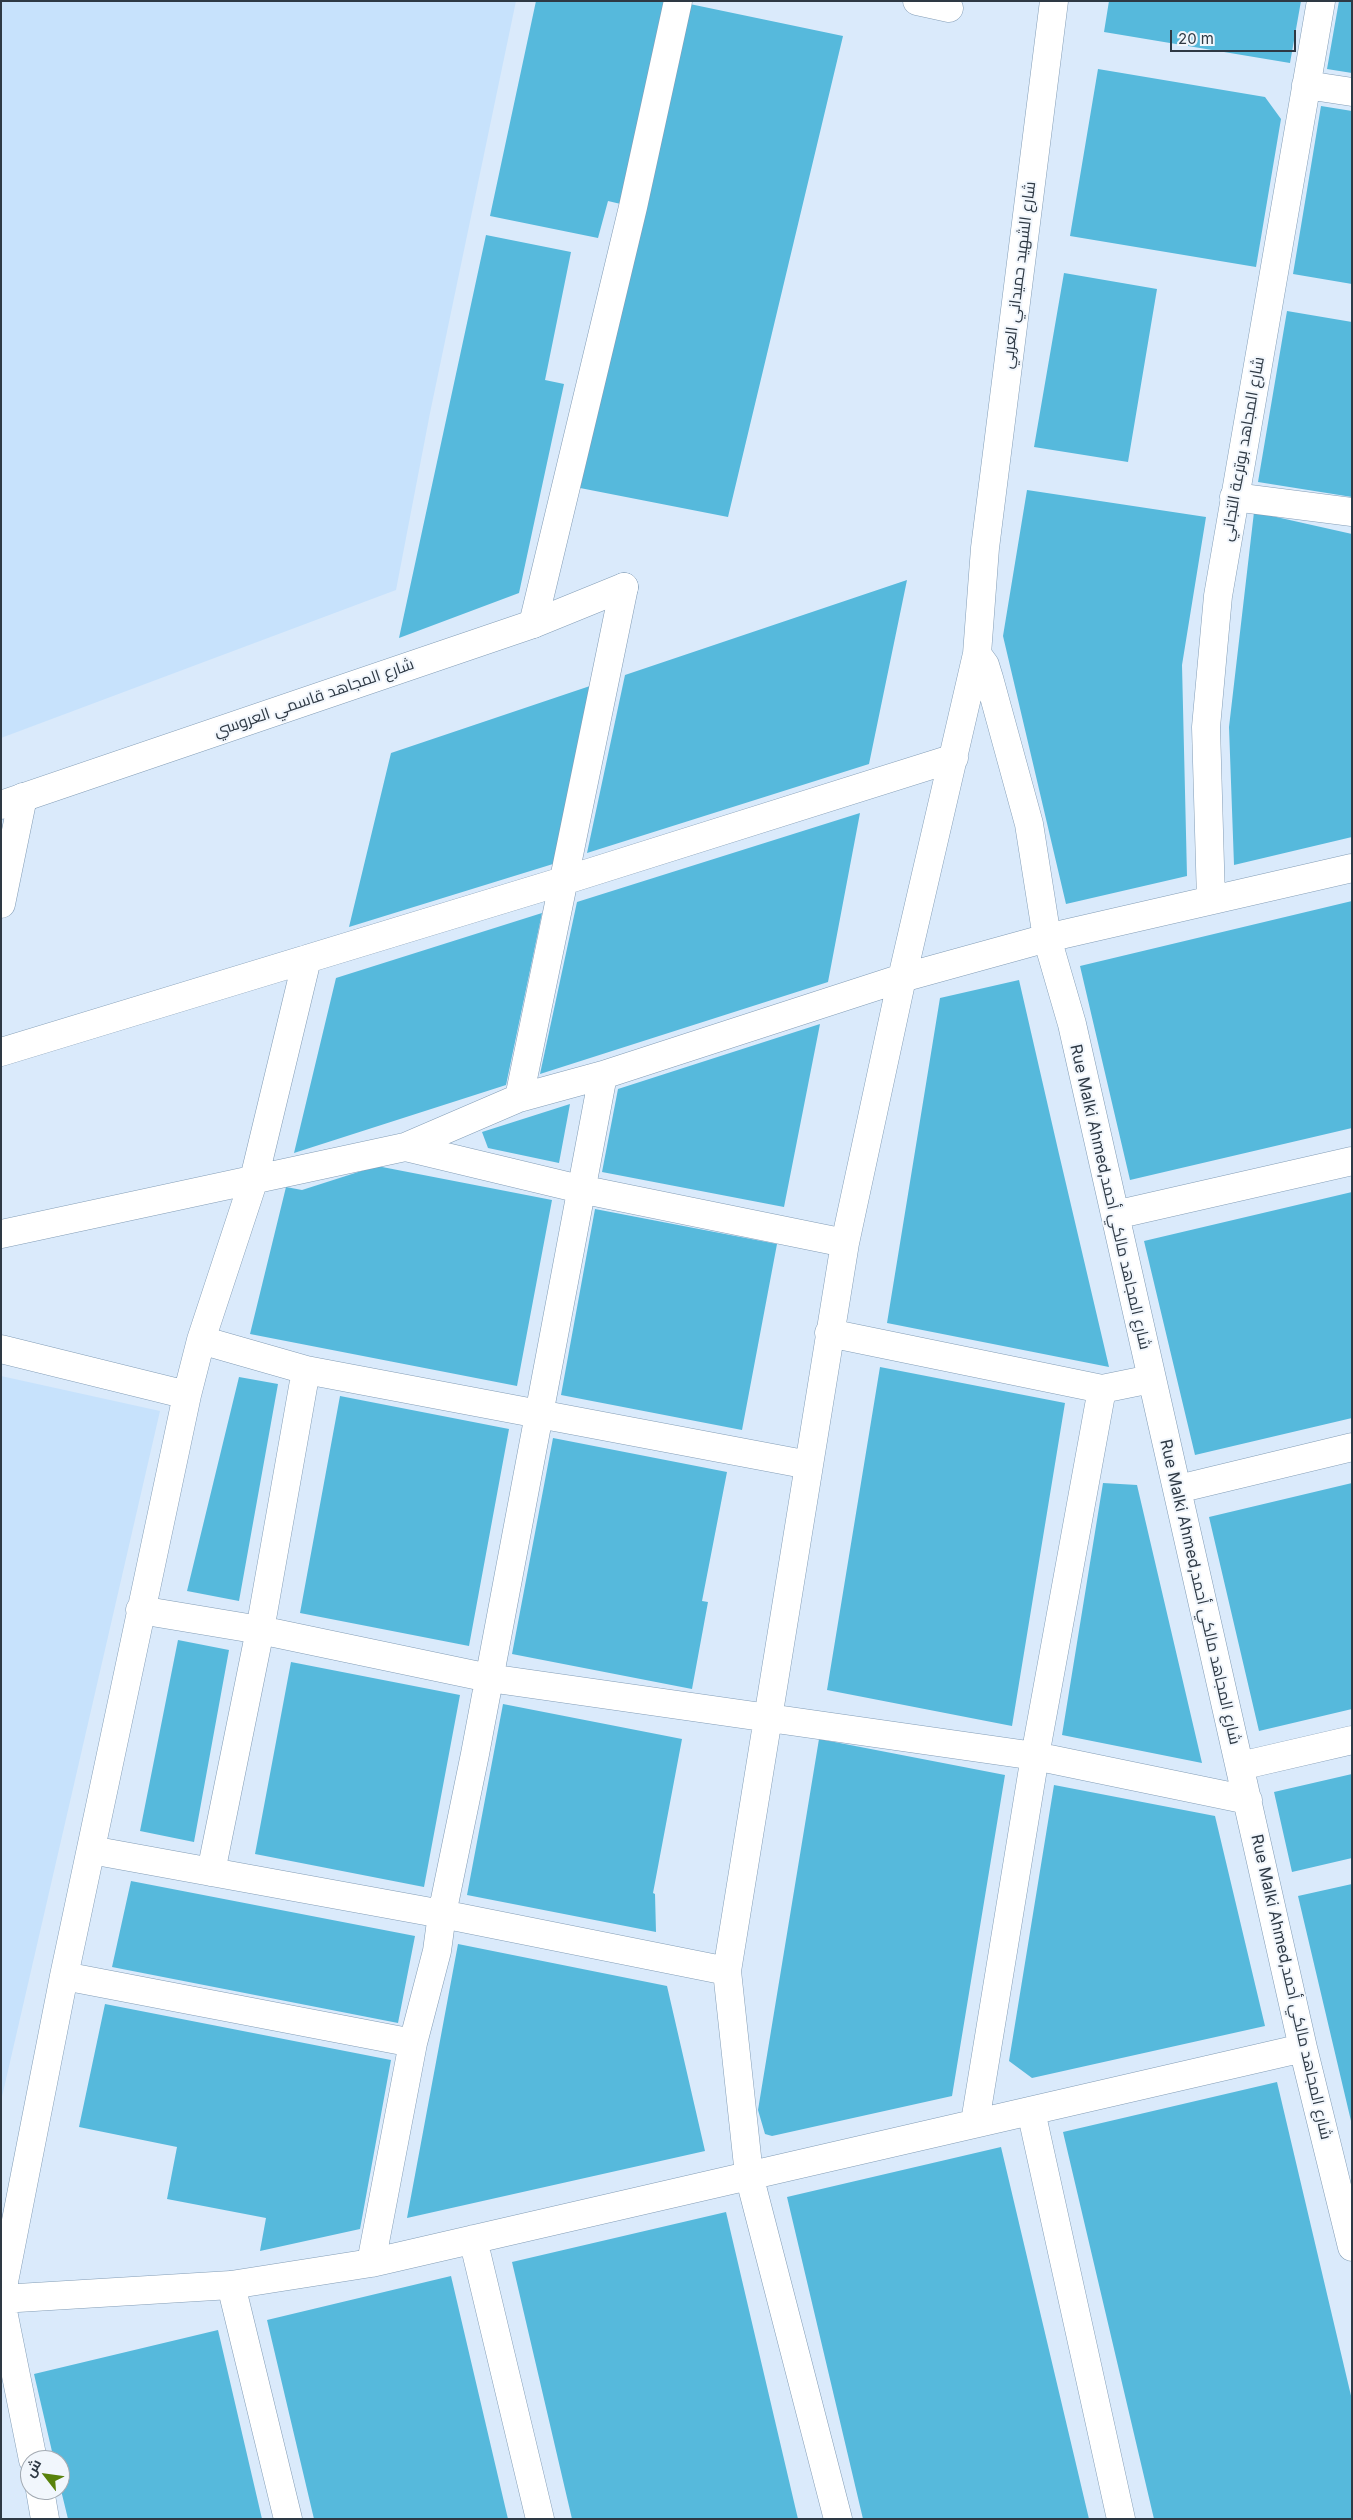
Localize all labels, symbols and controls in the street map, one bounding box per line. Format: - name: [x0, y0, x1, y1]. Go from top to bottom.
- scale bar: [1173, 20, 1299, 52]
- text: 20 m: [1178, 29, 1214, 48]
- street label: شارع الشهيد حميداني العربي: [998, 180, 1040, 370]
- street label: شارع المجاهد بوترعة التجاني: [1217, 355, 1269, 543]
- street label: شارع المجاهد قاسمي العروسي: [211, 655, 417, 741]
- street label: Rue Malki Ahmed,شارع المجاهد مالكي أحمد: [1065, 1043, 1155, 1351]
- street label: Rue Malki Ahmed,شارع المجاهد مالكي أحمد: [1155, 1438, 1245, 1746]
- street label: Rue Malki Ahmed,شارع المجاهد مالكي أحمد: [1246, 1833, 1336, 2141]
- north arrow: [20, 2450, 70, 2500]
- text: ش: [21, 2456, 44, 2480]

